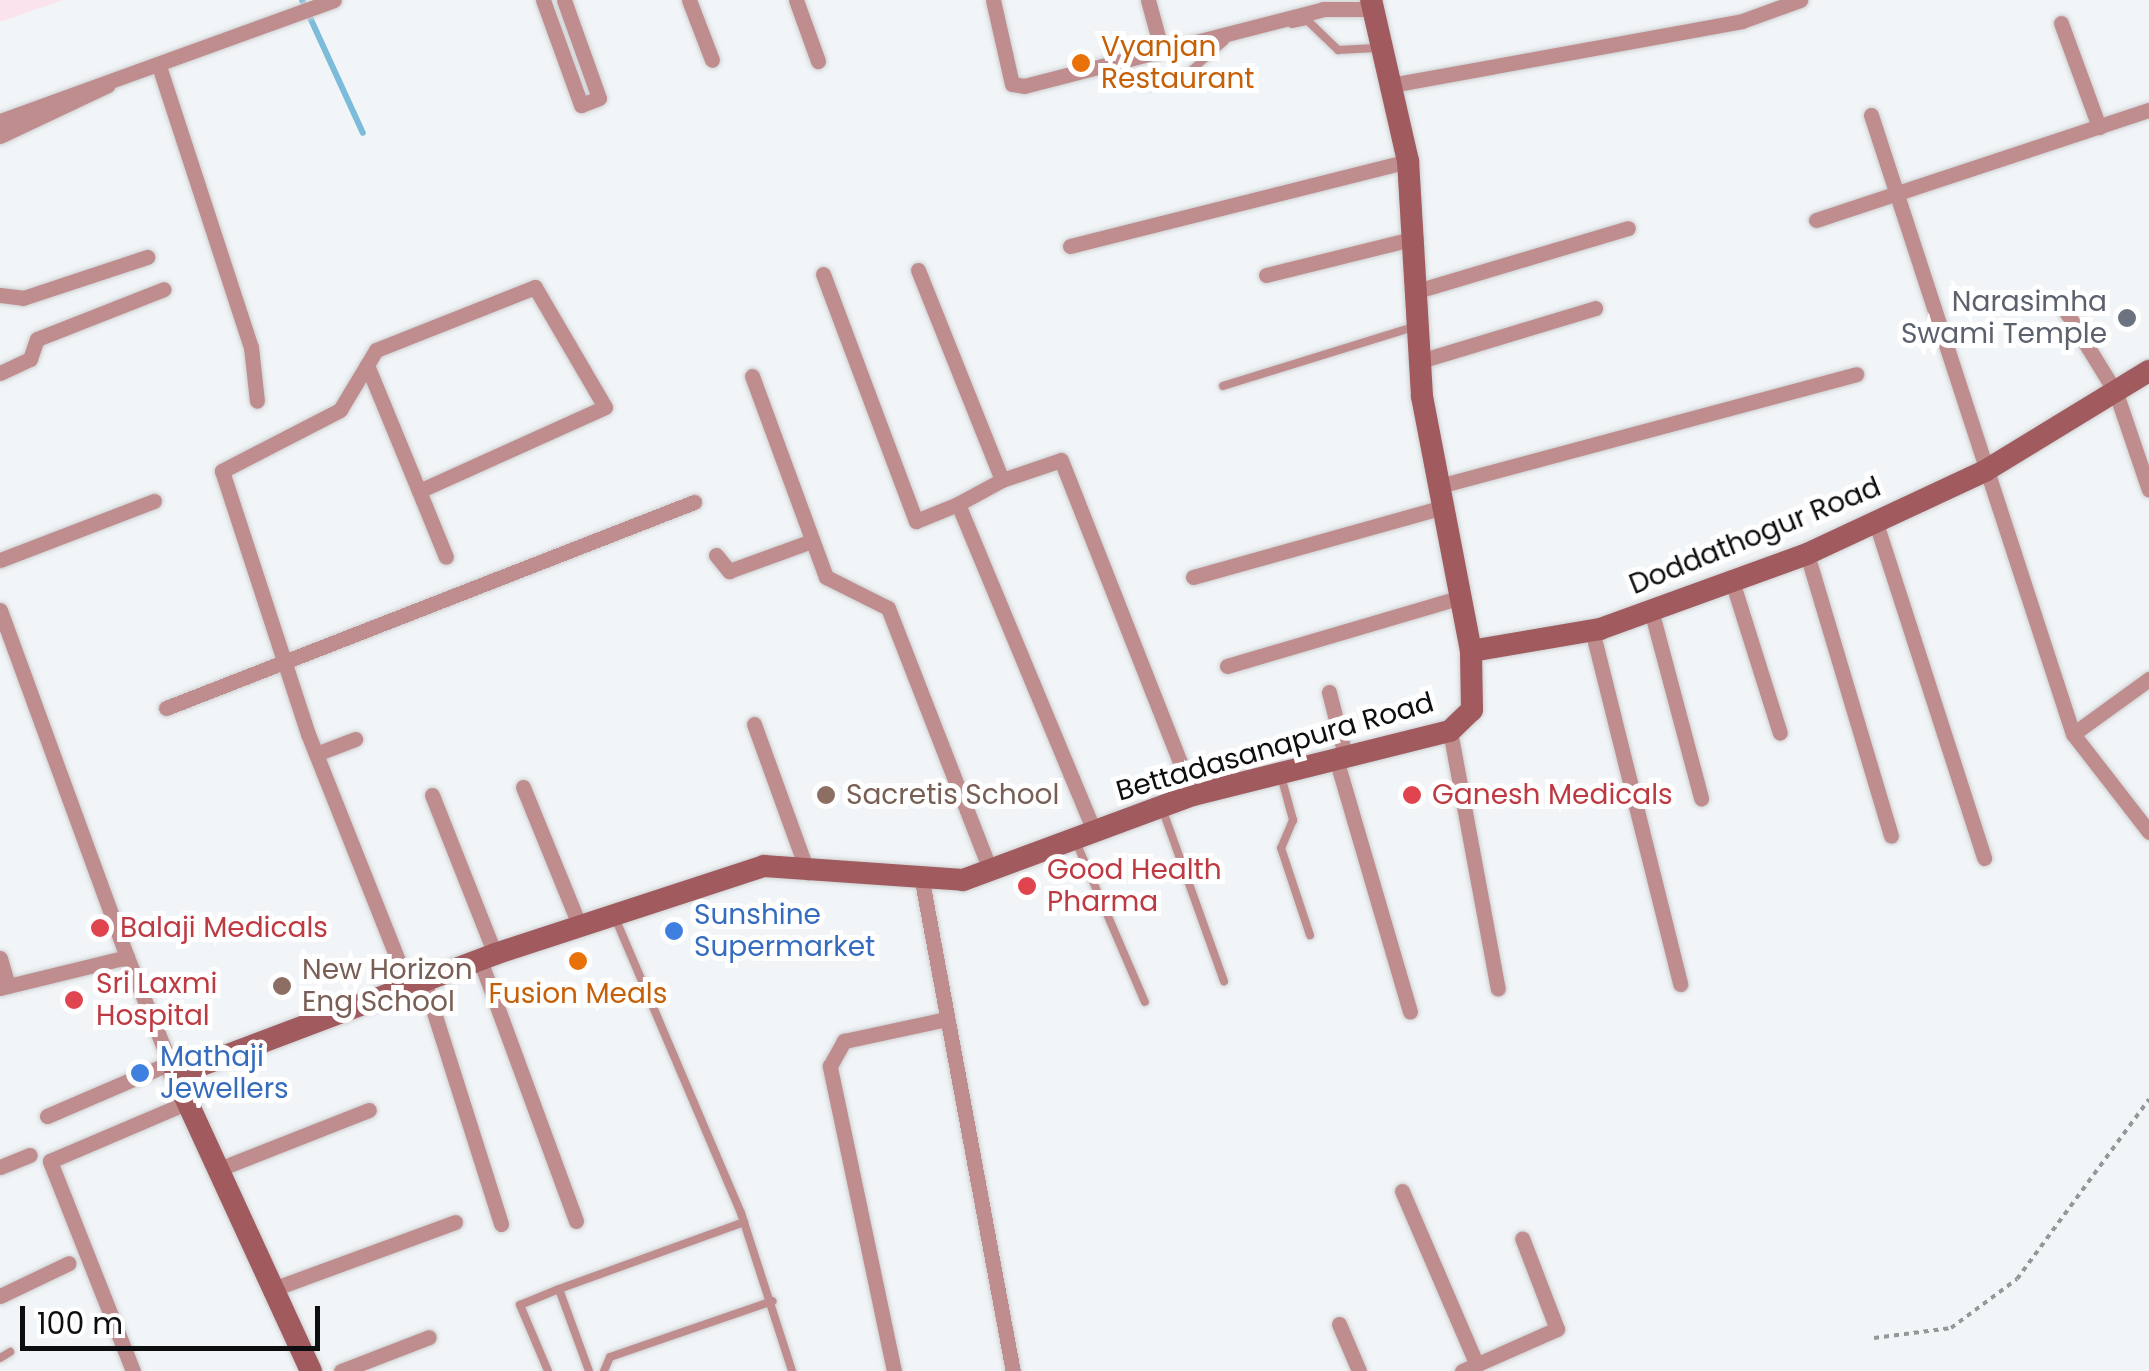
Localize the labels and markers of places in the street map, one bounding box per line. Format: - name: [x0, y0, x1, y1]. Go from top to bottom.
- place label: Vyanjan Restaurant: [1101, 30, 1255, 96]
- marker: Vyanjan Restaurant: [1070, 52, 1092, 74]
- place label: Narasimha Swami Temple: [1901, 285, 2107, 351]
- marker: Narasimha Swami Temple: [2116, 307, 2138, 329]
- place label: Sacretis School: [846, 778, 1059, 812]
- place label: Ganesh Medicals: [1432, 778, 1673, 812]
- marker: Sacretis School: [815, 784, 837, 806]
- marker: Ganesh Medicals: [1401, 784, 1423, 806]
- place label: Good Health Pharma: [1047, 853, 1222, 919]
- marker: Good Health Pharma: [1016, 875, 1038, 897]
- place label: Sunshine Supermarket: [694, 898, 875, 964]
- place label: Balaji Medicals: [120, 911, 328, 945]
- marker: Balaji Medicals: [89, 917, 111, 939]
- marker: Sunshine Supermarket: [663, 920, 685, 942]
- marker: Fusion Meals: [567, 950, 589, 972]
- place label: New Horizon Eng School: [302, 953, 473, 1019]
- place label: Sri Laxmi Hospital: [96, 967, 217, 1033]
- marker: New Horizon Eng School: [271, 975, 293, 997]
- place label: Fusion Meals: [489, 977, 667, 1011]
- marker: Sri Laxmi Hospital: [61, 987, 87, 1013]
- place label: Mathaji Jewellers: [160, 1040, 289, 1106]
- marker: Mathaji Jewellers: [129, 1062, 151, 1084]

